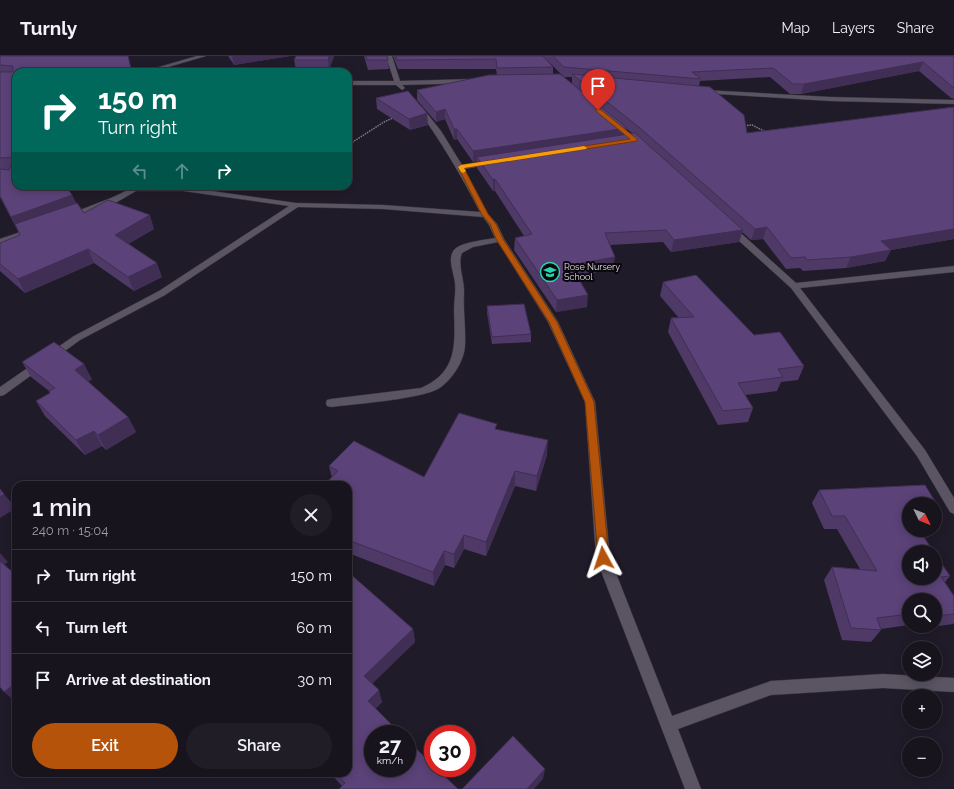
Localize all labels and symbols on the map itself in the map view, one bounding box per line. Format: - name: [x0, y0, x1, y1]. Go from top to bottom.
- pin: [581, 69, 615, 110]
- school or university icon: Rose Nursery School: [539, 261, 561, 283]
- place label: Rose Nursery School: [564, 262, 620, 282]
- north arrow: [902, 497, 942, 537]
- position arrow: [582, 537, 624, 579]
- speed limit sign: 30: [424, 725, 476, 777]

